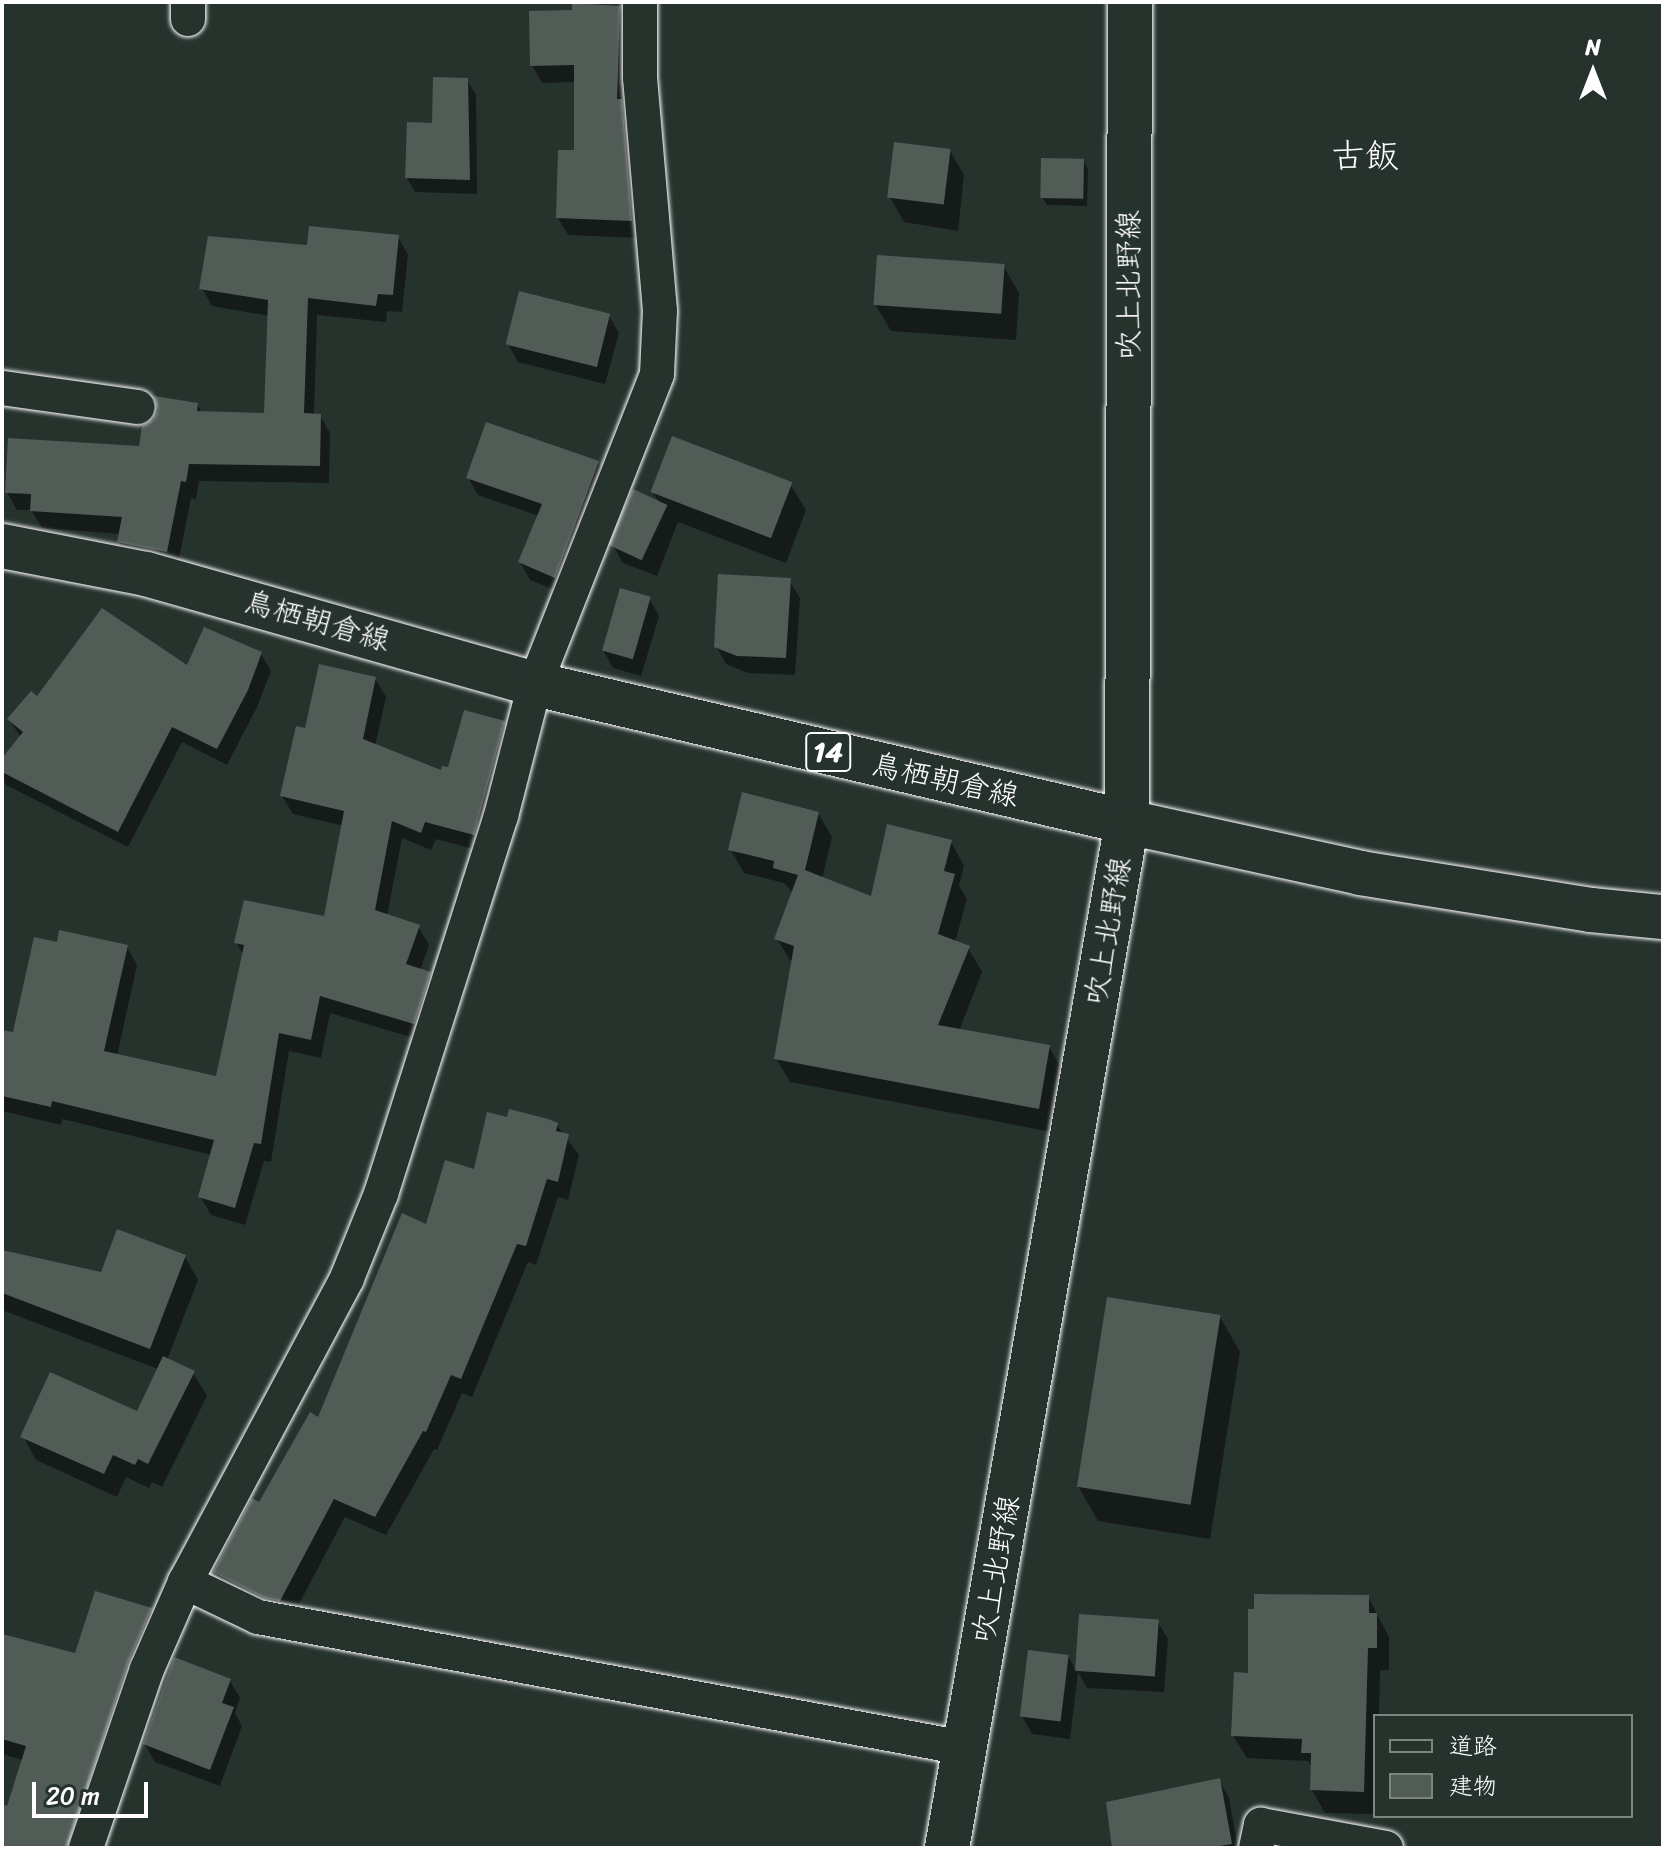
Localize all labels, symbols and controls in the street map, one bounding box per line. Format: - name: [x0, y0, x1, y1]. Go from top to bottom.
- text: N: [1585, 28, 1601, 67]
- north arrow: [1553, 32, 1633, 112]
- district label: 古飯: [1331, 137, 1399, 177]
- street label: 吹上北野線: [1111, 210, 1147, 360]
- street label: 鳥栖朝倉線: [240, 583, 394, 659]
- road number: 14: [804, 728, 852, 776]
- street label: 鳥栖朝倉線: [868, 746, 1022, 814]
- street label: 吹上北野線: [1077, 854, 1139, 1008]
- street label: 吹上北野線: [965, 1492, 1027, 1646]
- legend: [1373, 1714, 1633, 1818]
- text: 道路: [1449, 1725, 1497, 1767]
- text: 建物: [1449, 1765, 1497, 1807]
- scale bar: [36, 1766, 152, 1816]
- text: 20 m: [46, 1775, 100, 1817]

